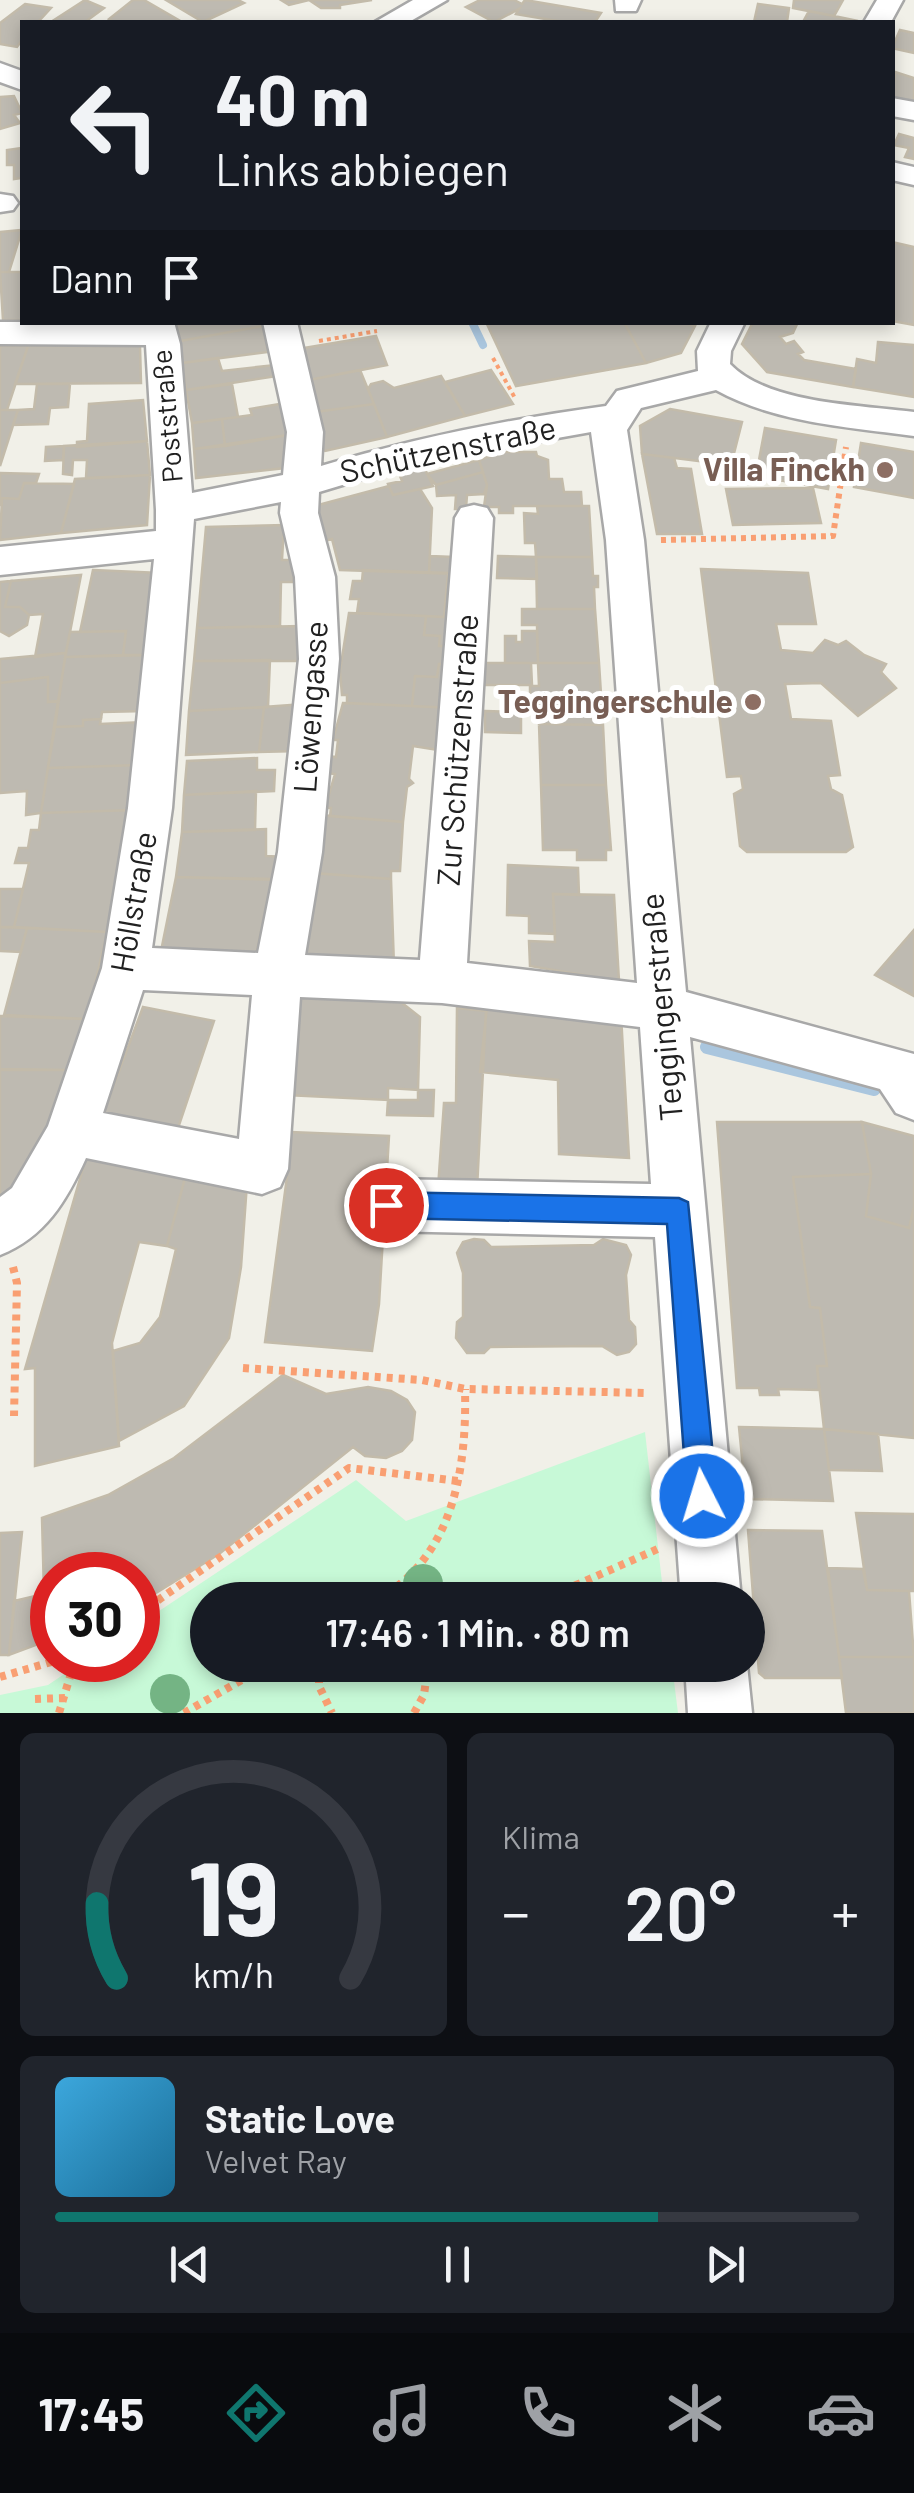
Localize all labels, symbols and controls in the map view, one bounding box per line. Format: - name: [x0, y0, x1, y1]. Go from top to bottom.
- text: 40 m: [215, 56, 370, 140]
- icon: left: [50, 60, 180, 190]
- text: Links abbiegen: [215, 141, 509, 195]
- icon: arrive: [154, 250, 209, 305]
- text: Dann: [50, 255, 134, 301]
- street label: Poststraße: [143, 348, 189, 484]
- street label: Schützenstraße: [336, 407, 559, 489]
- place label: Villa Finckh: [703, 449, 865, 487]
- marker: Villa Finckh: [874, 459, 896, 481]
- street label: Zur Schützenstraße: [428, 613, 484, 887]
- street label: Löwengasse: [284, 620, 334, 794]
- place label: Teggingerschule: [498, 681, 733, 719]
- marker: Teggingerschule: [742, 691, 764, 713]
- street label: Höllstraße: [101, 828, 163, 975]
- street label: Teggingerstraße: [631, 892, 689, 1123]
- pin: [344, 1163, 429, 1248]
- icon: arrive: [359, 1178, 414, 1233]
- position arrow: [650, 1444, 754, 1548]
- speed limit sign: 30: [30, 1552, 160, 1682]
- text: 17:46 · 1 Min. · 80 m: [325, 1609, 630, 1655]
- text: Klima: [502, 1817, 580, 1855]
- text: 19: [187, 1832, 280, 1957]
- text: 20°: [624, 1866, 737, 1956]
- text: −: [502, 1878, 530, 1944]
- text: +: [831, 1878, 859, 1944]
- text: km/h: [193, 1952, 274, 1995]
- text: Static Love: [205, 2095, 395, 2141]
- text: Velvet Ray: [205, 2141, 347, 2179]
- icon: previous: [162, 2237, 217, 2292]
- icon: pause: [430, 2237, 485, 2292]
- icon: next: [698, 2237, 753, 2292]
- icon: directions: [221, 2378, 291, 2448]
- icon: music: [367, 2378, 437, 2448]
- icon: phone: [513, 2378, 583, 2448]
- icon: climate: [660, 2378, 730, 2448]
- icon: car: [806, 2378, 876, 2448]
- text: 17:45: [38, 2386, 144, 2440]

